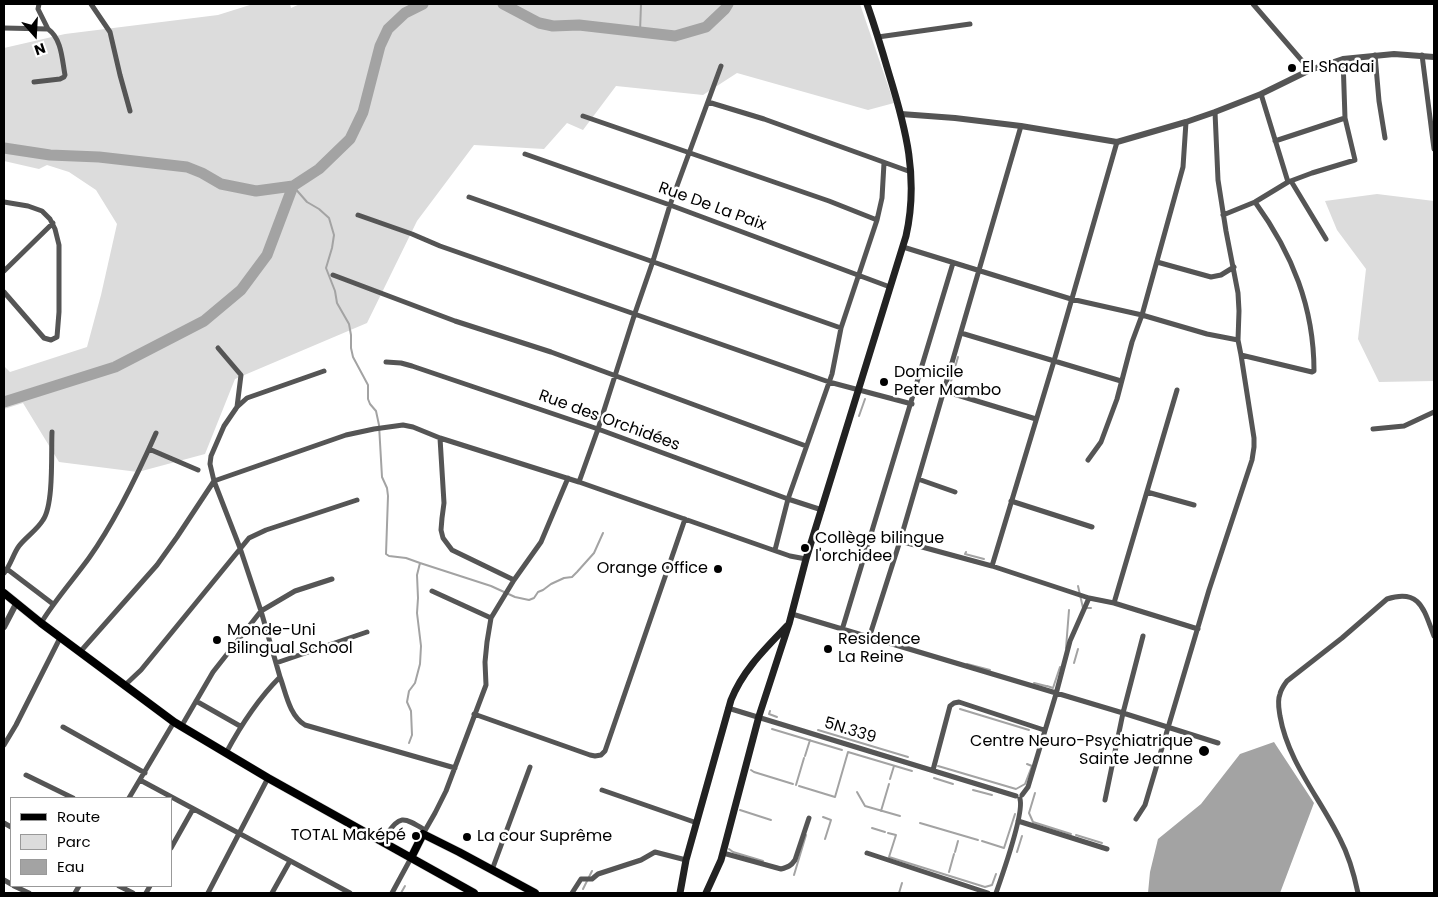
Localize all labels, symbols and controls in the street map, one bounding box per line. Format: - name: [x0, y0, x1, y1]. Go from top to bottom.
- north arrow: [10, 10, 60, 60]
- text: N: [32, 38, 48, 60]
- place label: El Shadai: [1302, 58, 1374, 78]
- marker: El Shadai: [1286, 62, 1298, 74]
- street label: Rue De La Paix: [655, 179, 769, 235]
- place label: Domicile Peter Mambo: [894, 363, 1001, 401]
- marker: Domicile Peter Mambo: [878, 376, 890, 388]
- street label: Rue des Orchidées: [536, 387, 682, 455]
- place label: Collège bilingue l'orchidee: [815, 529, 944, 567]
- marker: Collège bilingue l'orchidee: [799, 542, 811, 554]
- place label: Orange Office: [597, 559, 708, 579]
- marker: Orange Office: [712, 563, 724, 575]
- place label: Monde-Uni Bilingual School: [227, 621, 353, 659]
- place label: Residence La Reine: [838, 630, 921, 668]
- marker: Monde-Uni Bilingual School: [211, 634, 223, 646]
- marker: Residence La Reine: [822, 643, 834, 655]
- street label: 5N.339: [822, 714, 878, 748]
- place label: Centre Neuro-Psychiatrique Sainte Jeanne: [970, 732, 1193, 770]
- marker: Centre Neuro-Psychiatrique Sainte Jeanne: [1197, 744, 1211, 758]
- legend: [10, 797, 172, 887]
- text: Route: [57, 806, 100, 827]
- place label: TOTAL Maképé: [291, 826, 406, 846]
- place label: La cour Suprême: [477, 827, 612, 847]
- marker: TOTAL Maképé: [410, 830, 422, 842]
- text: Parc: [57, 831, 91, 852]
- marker: La cour Suprême: [461, 831, 473, 843]
- text: Eau: [57, 856, 84, 877]

